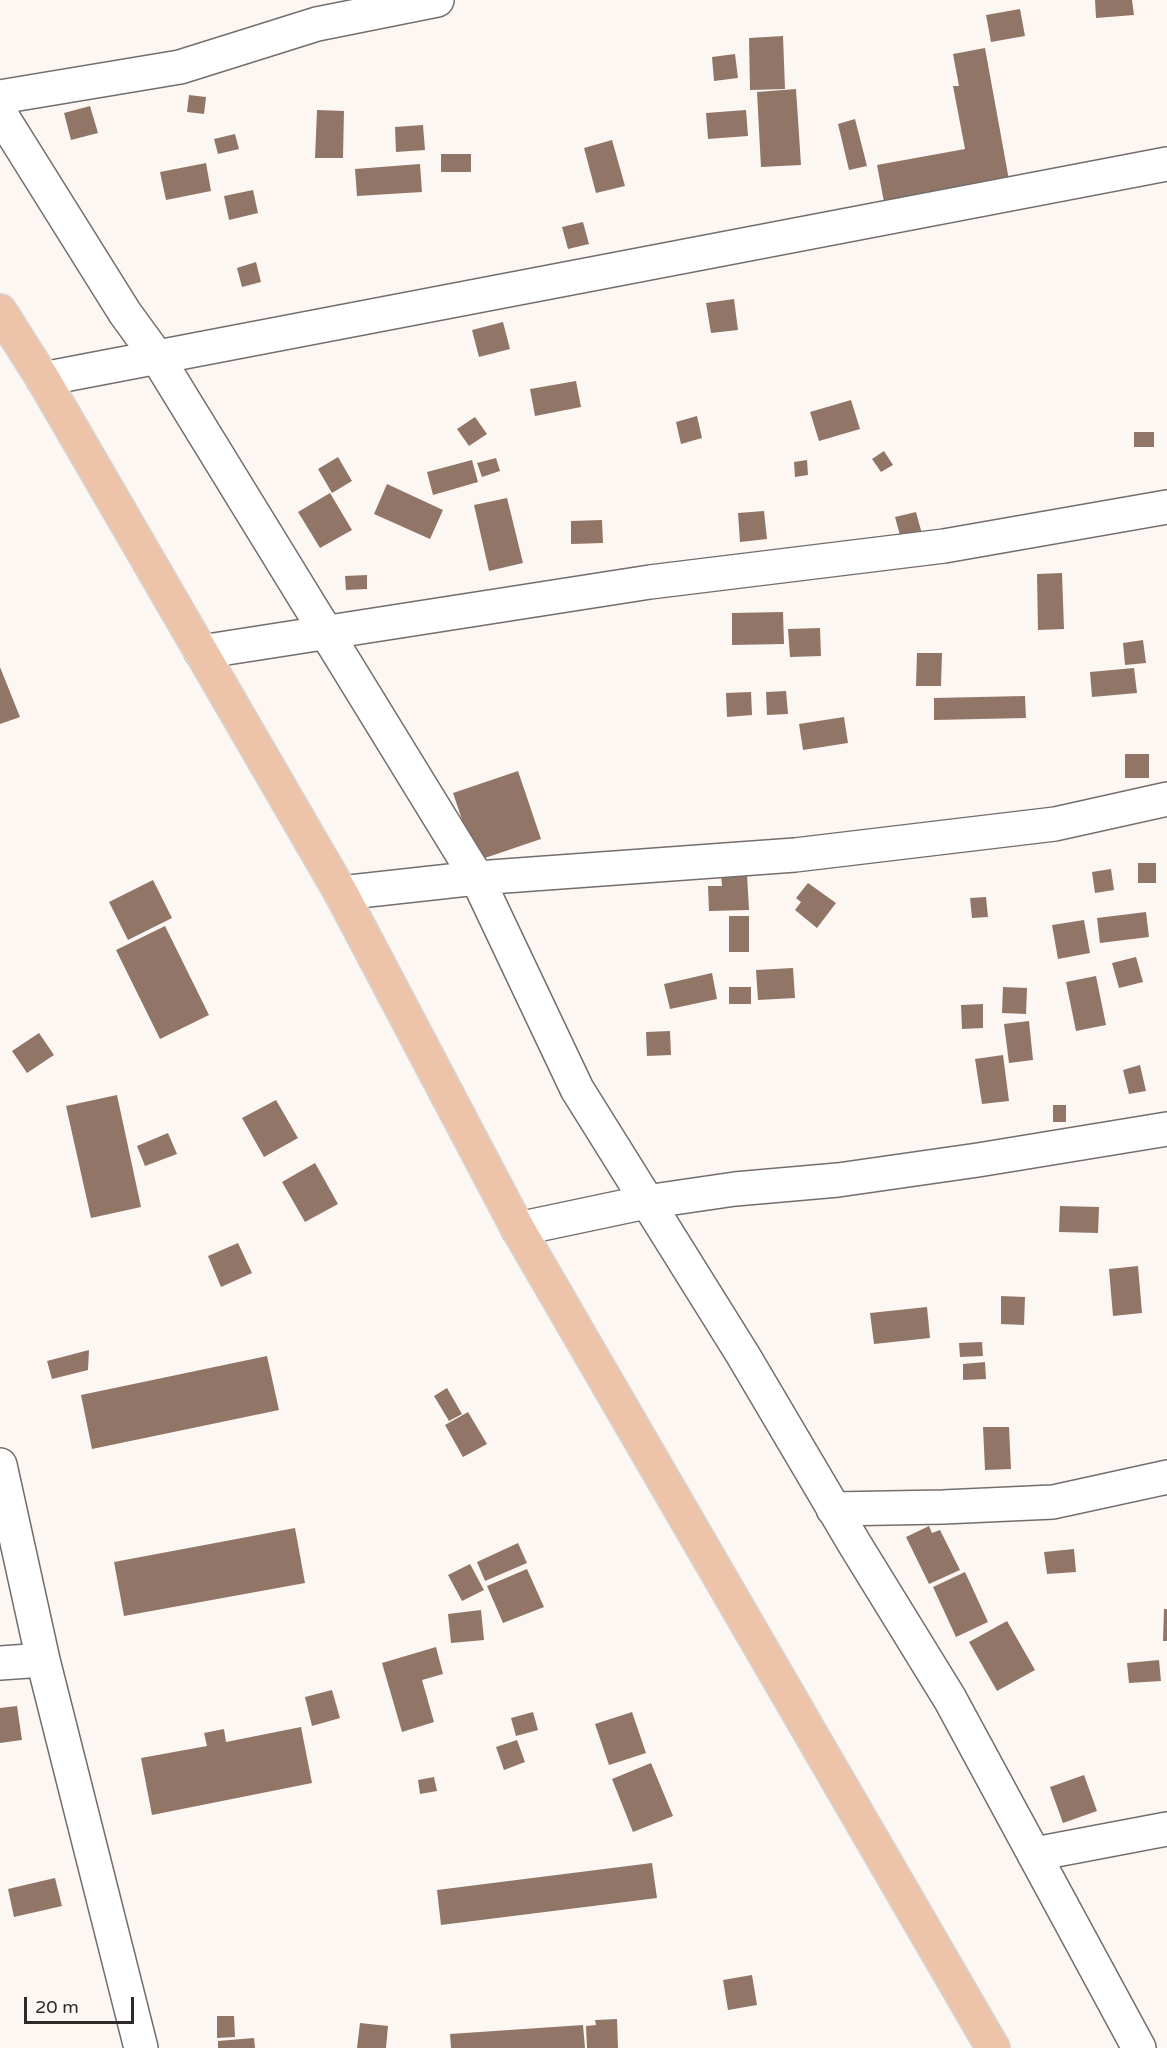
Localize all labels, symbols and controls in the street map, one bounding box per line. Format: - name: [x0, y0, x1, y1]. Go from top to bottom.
- scale bar: [27, 1985, 136, 2023]
- text: 20 m: [35, 1996, 79, 2018]

